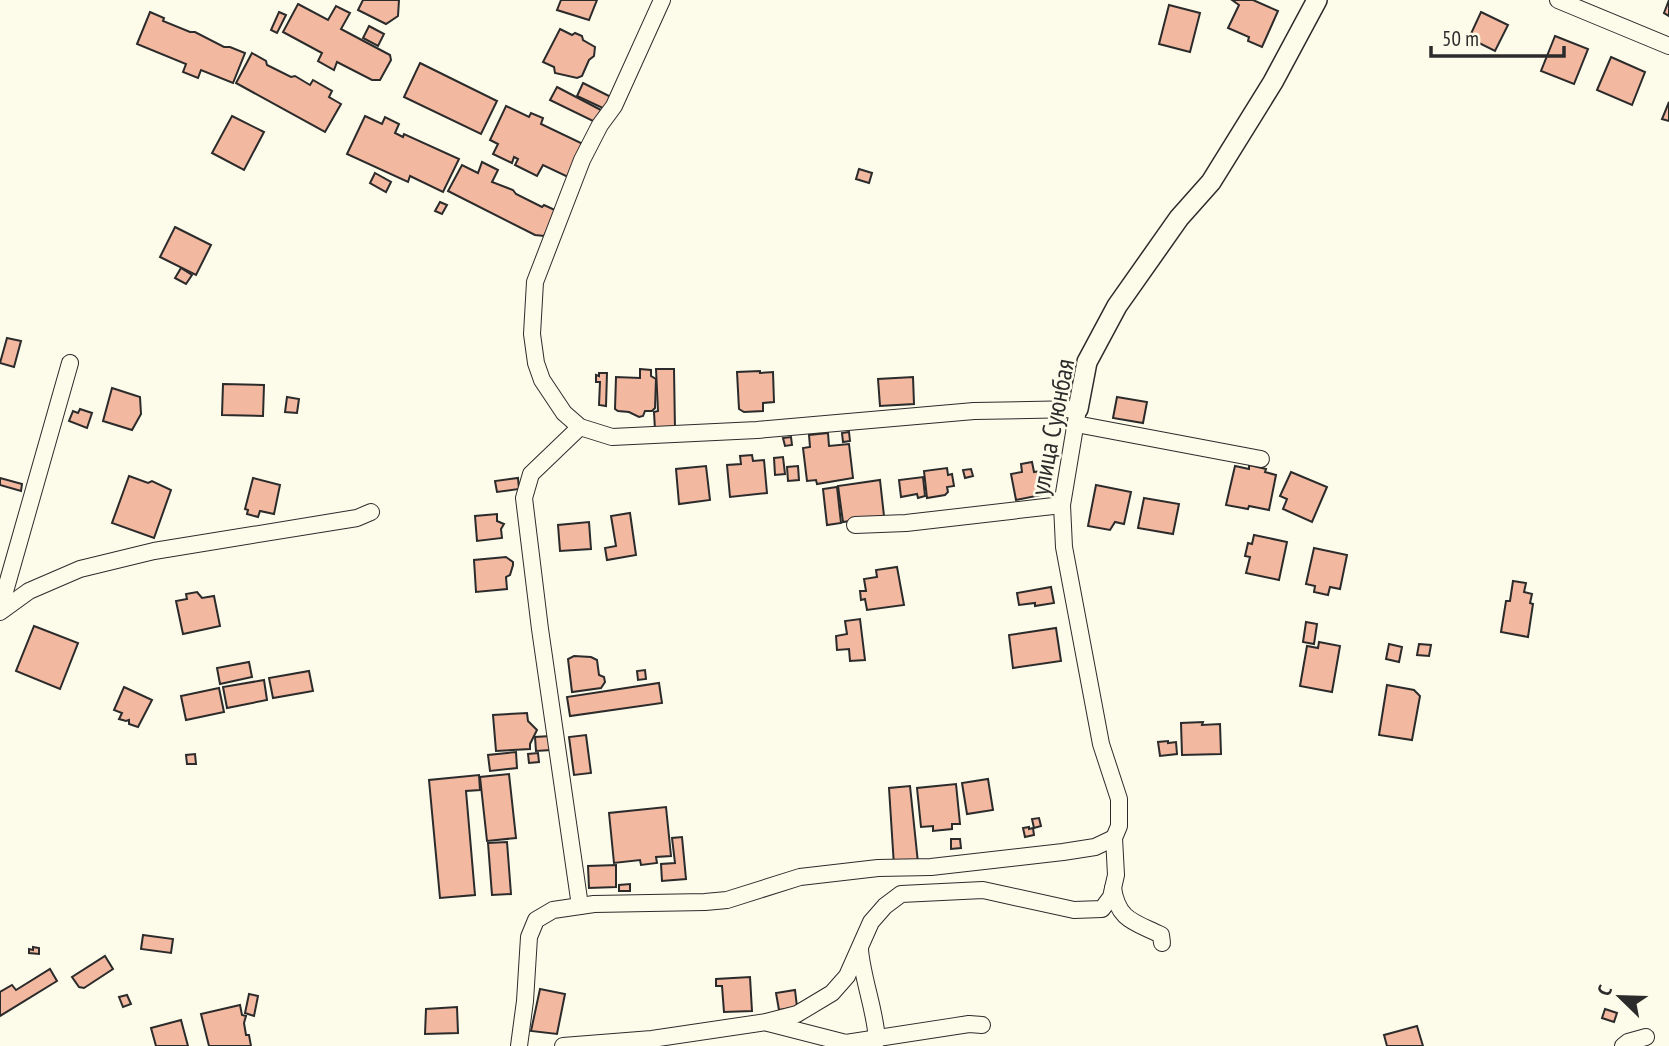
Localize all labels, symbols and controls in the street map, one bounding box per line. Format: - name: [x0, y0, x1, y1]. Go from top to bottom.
- scale bar: [1431, 14, 1564, 58]
- text: 50 m: [1442, 25, 1479, 52]
- street label: улица Суюнбая: [1023, 356, 1081, 498]
- north arrow: [1585, 962, 1655, 1032]
- text: С: [1592, 981, 1617, 999]

